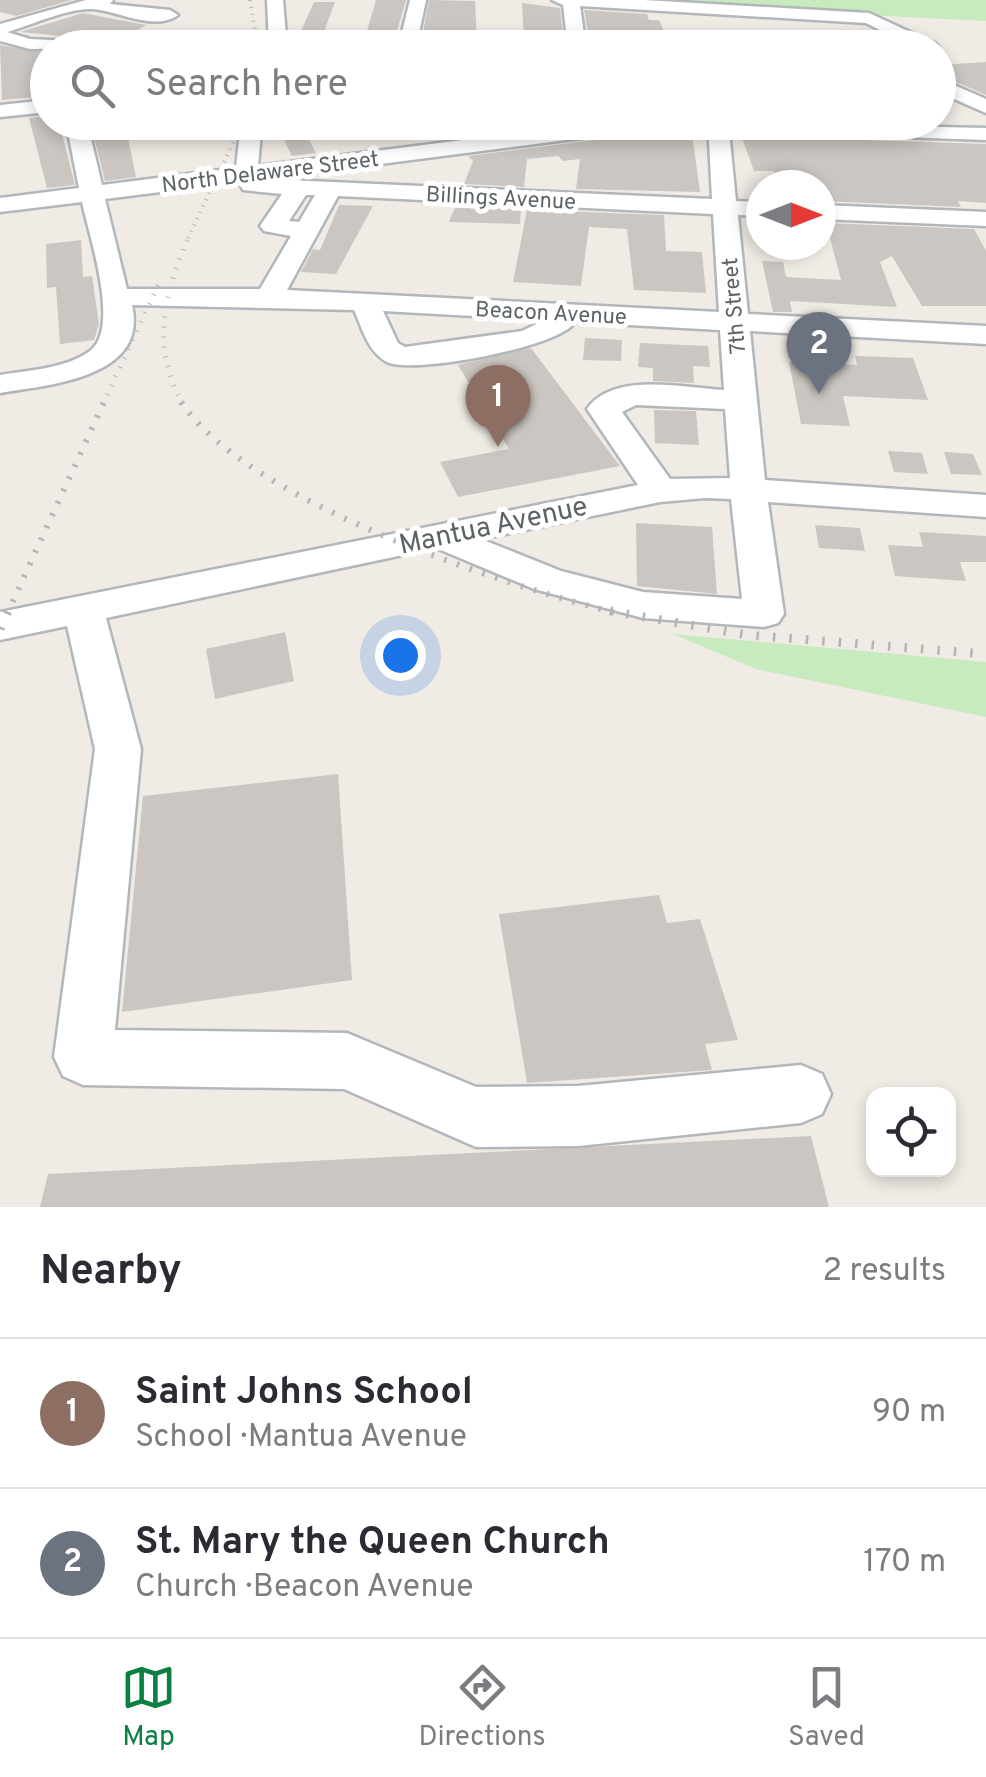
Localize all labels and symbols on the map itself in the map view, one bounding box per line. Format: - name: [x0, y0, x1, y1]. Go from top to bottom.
- street label: North Delaware Street: [160, 147, 381, 200]
- north arrow: [746, 170, 836, 260]
- street label: Billings Avenue: [425, 182, 577, 217]
- street label: 7th Street: [718, 256, 753, 355]
- street label: Beacon Avenue: [474, 297, 627, 332]
- pin: 2: [786, 312, 852, 394]
- pin: 1: [466, 364, 530, 447]
- street label: Mantua Avenue: [396, 489, 591, 564]
- your location: [375, 630, 426, 681]

